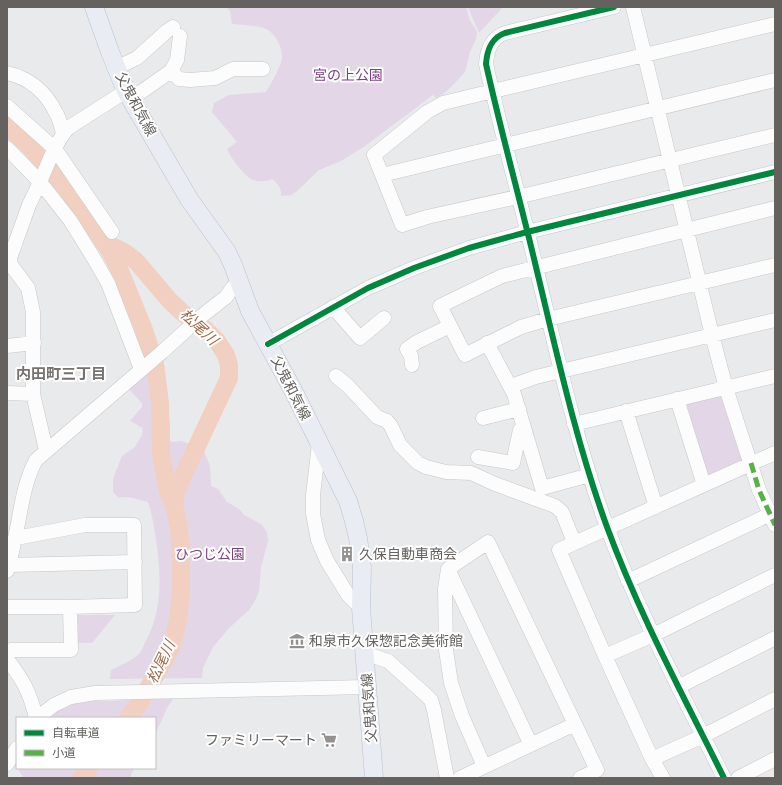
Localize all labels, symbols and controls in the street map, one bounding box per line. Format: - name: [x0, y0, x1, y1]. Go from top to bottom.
- park label: 宮の上公園: [313, 65, 383, 85]
- street label: 父鬼和気線: [111, 68, 161, 140]
- water label: 松尾川: [175, 304, 224, 352]
- street label: 父鬼和気線: [266, 352, 316, 424]
- district label: 内田町三丁目: [16, 363, 106, 385]
- park label: ひつじ公園: [175, 544, 245, 564]
- place label: 久保自動車商会: [359, 544, 457, 564]
- building icon: 久保自動車商会: [338, 545, 356, 563]
- place label: 和泉市久保惣記念美術館: [309, 631, 463, 651]
- museum icon: 和泉市久保惣記念美術館: [288, 632, 306, 650]
- water label: 松尾川: [141, 635, 182, 687]
- street label: 父鬼和気線: [357, 672, 381, 744]
- legend: [16, 717, 156, 769]
- text: 自転車道: [52, 724, 100, 742]
- place label: ファミリーマート: [205, 730, 317, 750]
- supermarket icon: ファミリーマート: [320, 731, 338, 749]
- text: 小道: [52, 744, 76, 762]

